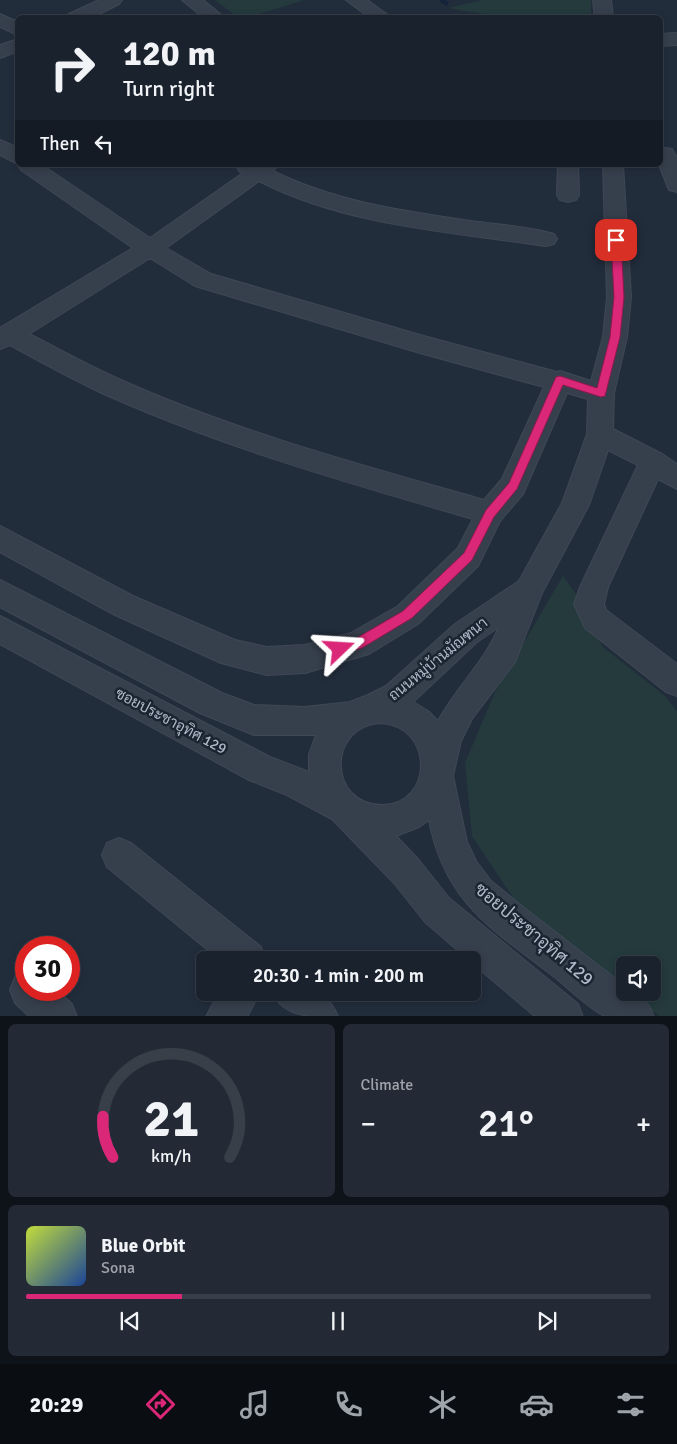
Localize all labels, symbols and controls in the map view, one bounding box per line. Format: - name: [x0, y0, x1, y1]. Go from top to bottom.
- text: 120 m: [123, 32, 216, 75]
- icon: right: [40, 35, 105, 100]
- text: Turn right: [123, 75, 215, 102]
- icon: left: [90, 130, 118, 158]
- text: Then: [40, 132, 80, 156]
- pin: [595, 219, 637, 261]
- icon: arrive: [602, 226, 630, 254]
- street label: ถนนหมู่บ้านมัณฑนา: [384, 613, 492, 705]
- position arrow: [313, 622, 365, 674]
- street label: ซอยประชาอุทิศ 129: [111, 684, 230, 760]
- street label: ซอยประชาอุทิศ 129: [470, 878, 598, 991]
- speed limit sign: 30: [15, 936, 80, 1001]
- map controls: [616, 956, 661, 1001]
- button: sound: [616, 956, 661, 1001]
- text: 20:30 · 1 min · 200 m: [253, 964, 424, 988]
- text: Climate: [361, 1075, 413, 1095]
- text: 21: [143, 1087, 199, 1151]
- text: 21°: [478, 1100, 534, 1147]
- text: −: [361, 1107, 376, 1141]
- text: +: [636, 1107, 651, 1141]
- text: km/h: [151, 1145, 191, 1167]
- text: Blue Orbit: [101, 1234, 185, 1258]
- text: Sona: [101, 1258, 135, 1278]
- icon: previous: [116, 1307, 144, 1335]
- icon: pause: [324, 1307, 352, 1335]
- icon: next: [533, 1307, 561, 1335]
- icon: directions: [143, 1387, 178, 1422]
- icon: music: [237, 1387, 272, 1422]
- icon: phone: [331, 1387, 366, 1422]
- icon: climate: [425, 1387, 460, 1422]
- icon: car: [519, 1387, 554, 1422]
- icon: filters: [613, 1387, 648, 1422]
- text: 20:29: [30, 1391, 84, 1418]

